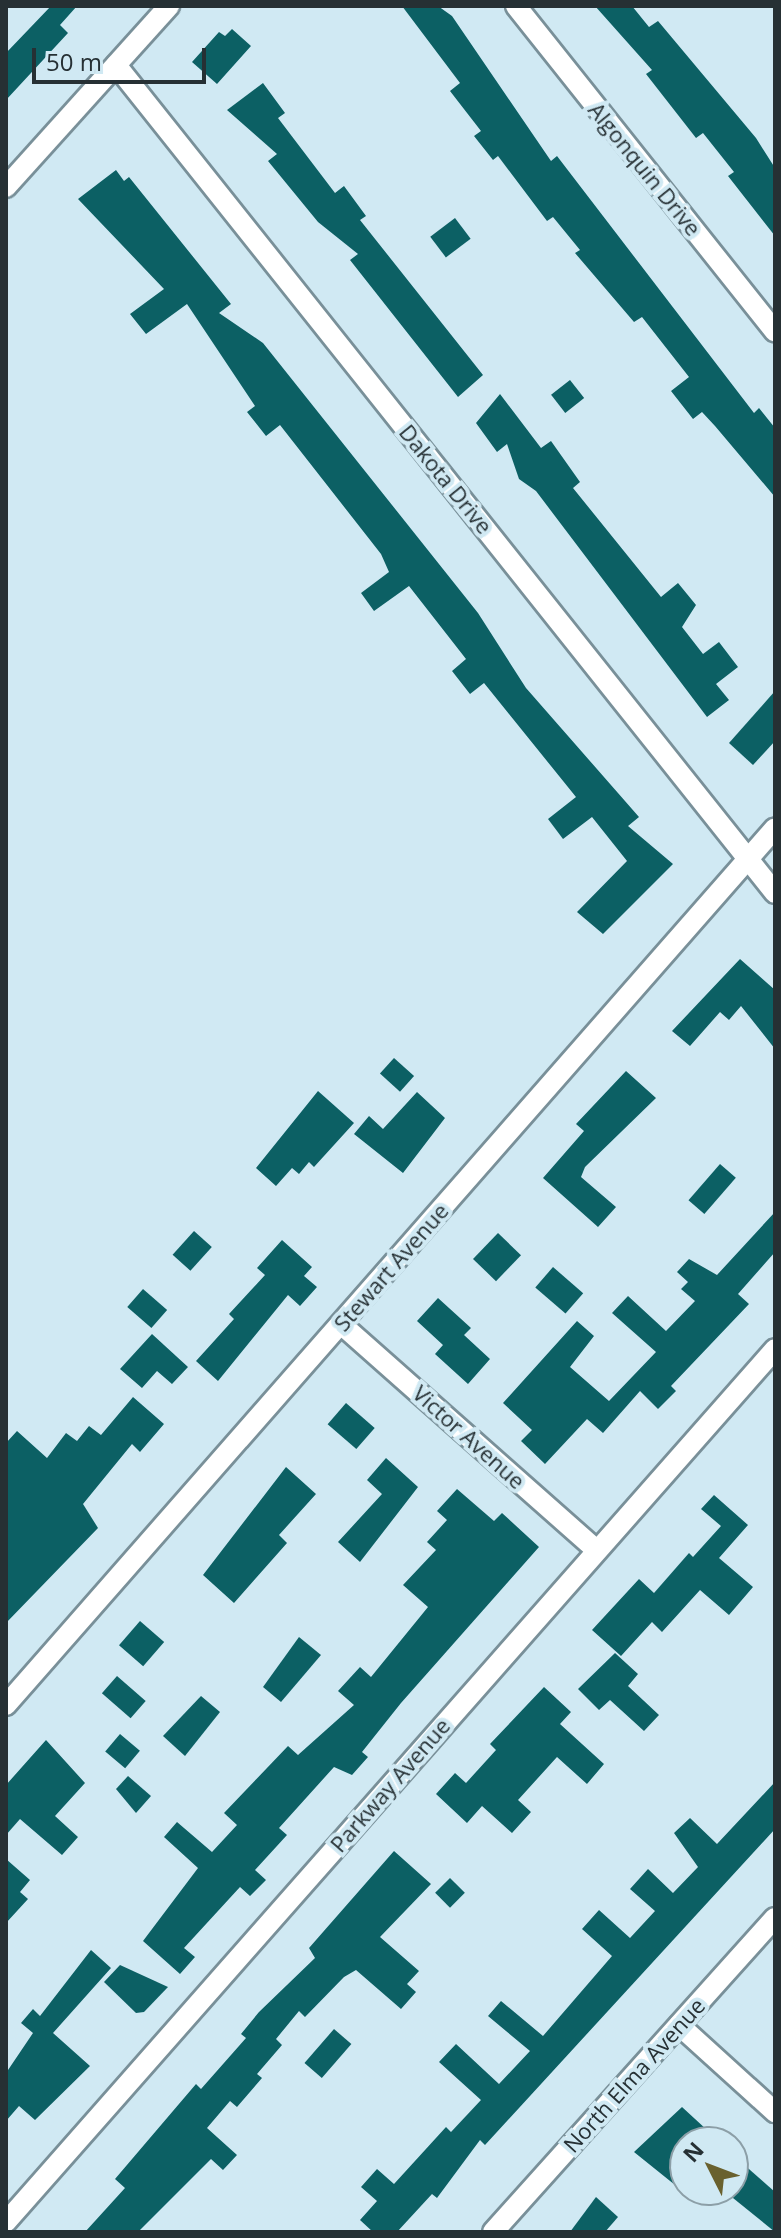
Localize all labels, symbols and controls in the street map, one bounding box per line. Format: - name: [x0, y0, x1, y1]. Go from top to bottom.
- scale bar: [36, 32, 210, 82]
- text: 50 m: [46, 45, 102, 78]
- street label: Algonquin Drive: [583, 97, 707, 241]
- street label: Dakota Drive: [394, 419, 498, 539]
- street label: Stewart Avenue: [328, 1198, 454, 1336]
- street label: Victor Avenue: [408, 1380, 530, 1494]
- street label: Parkway Avenue: [325, 1713, 455, 1857]
- street label: North Elma Avenue: [558, 1992, 710, 2158]
- north arrow: [669, 2126, 749, 2206]

